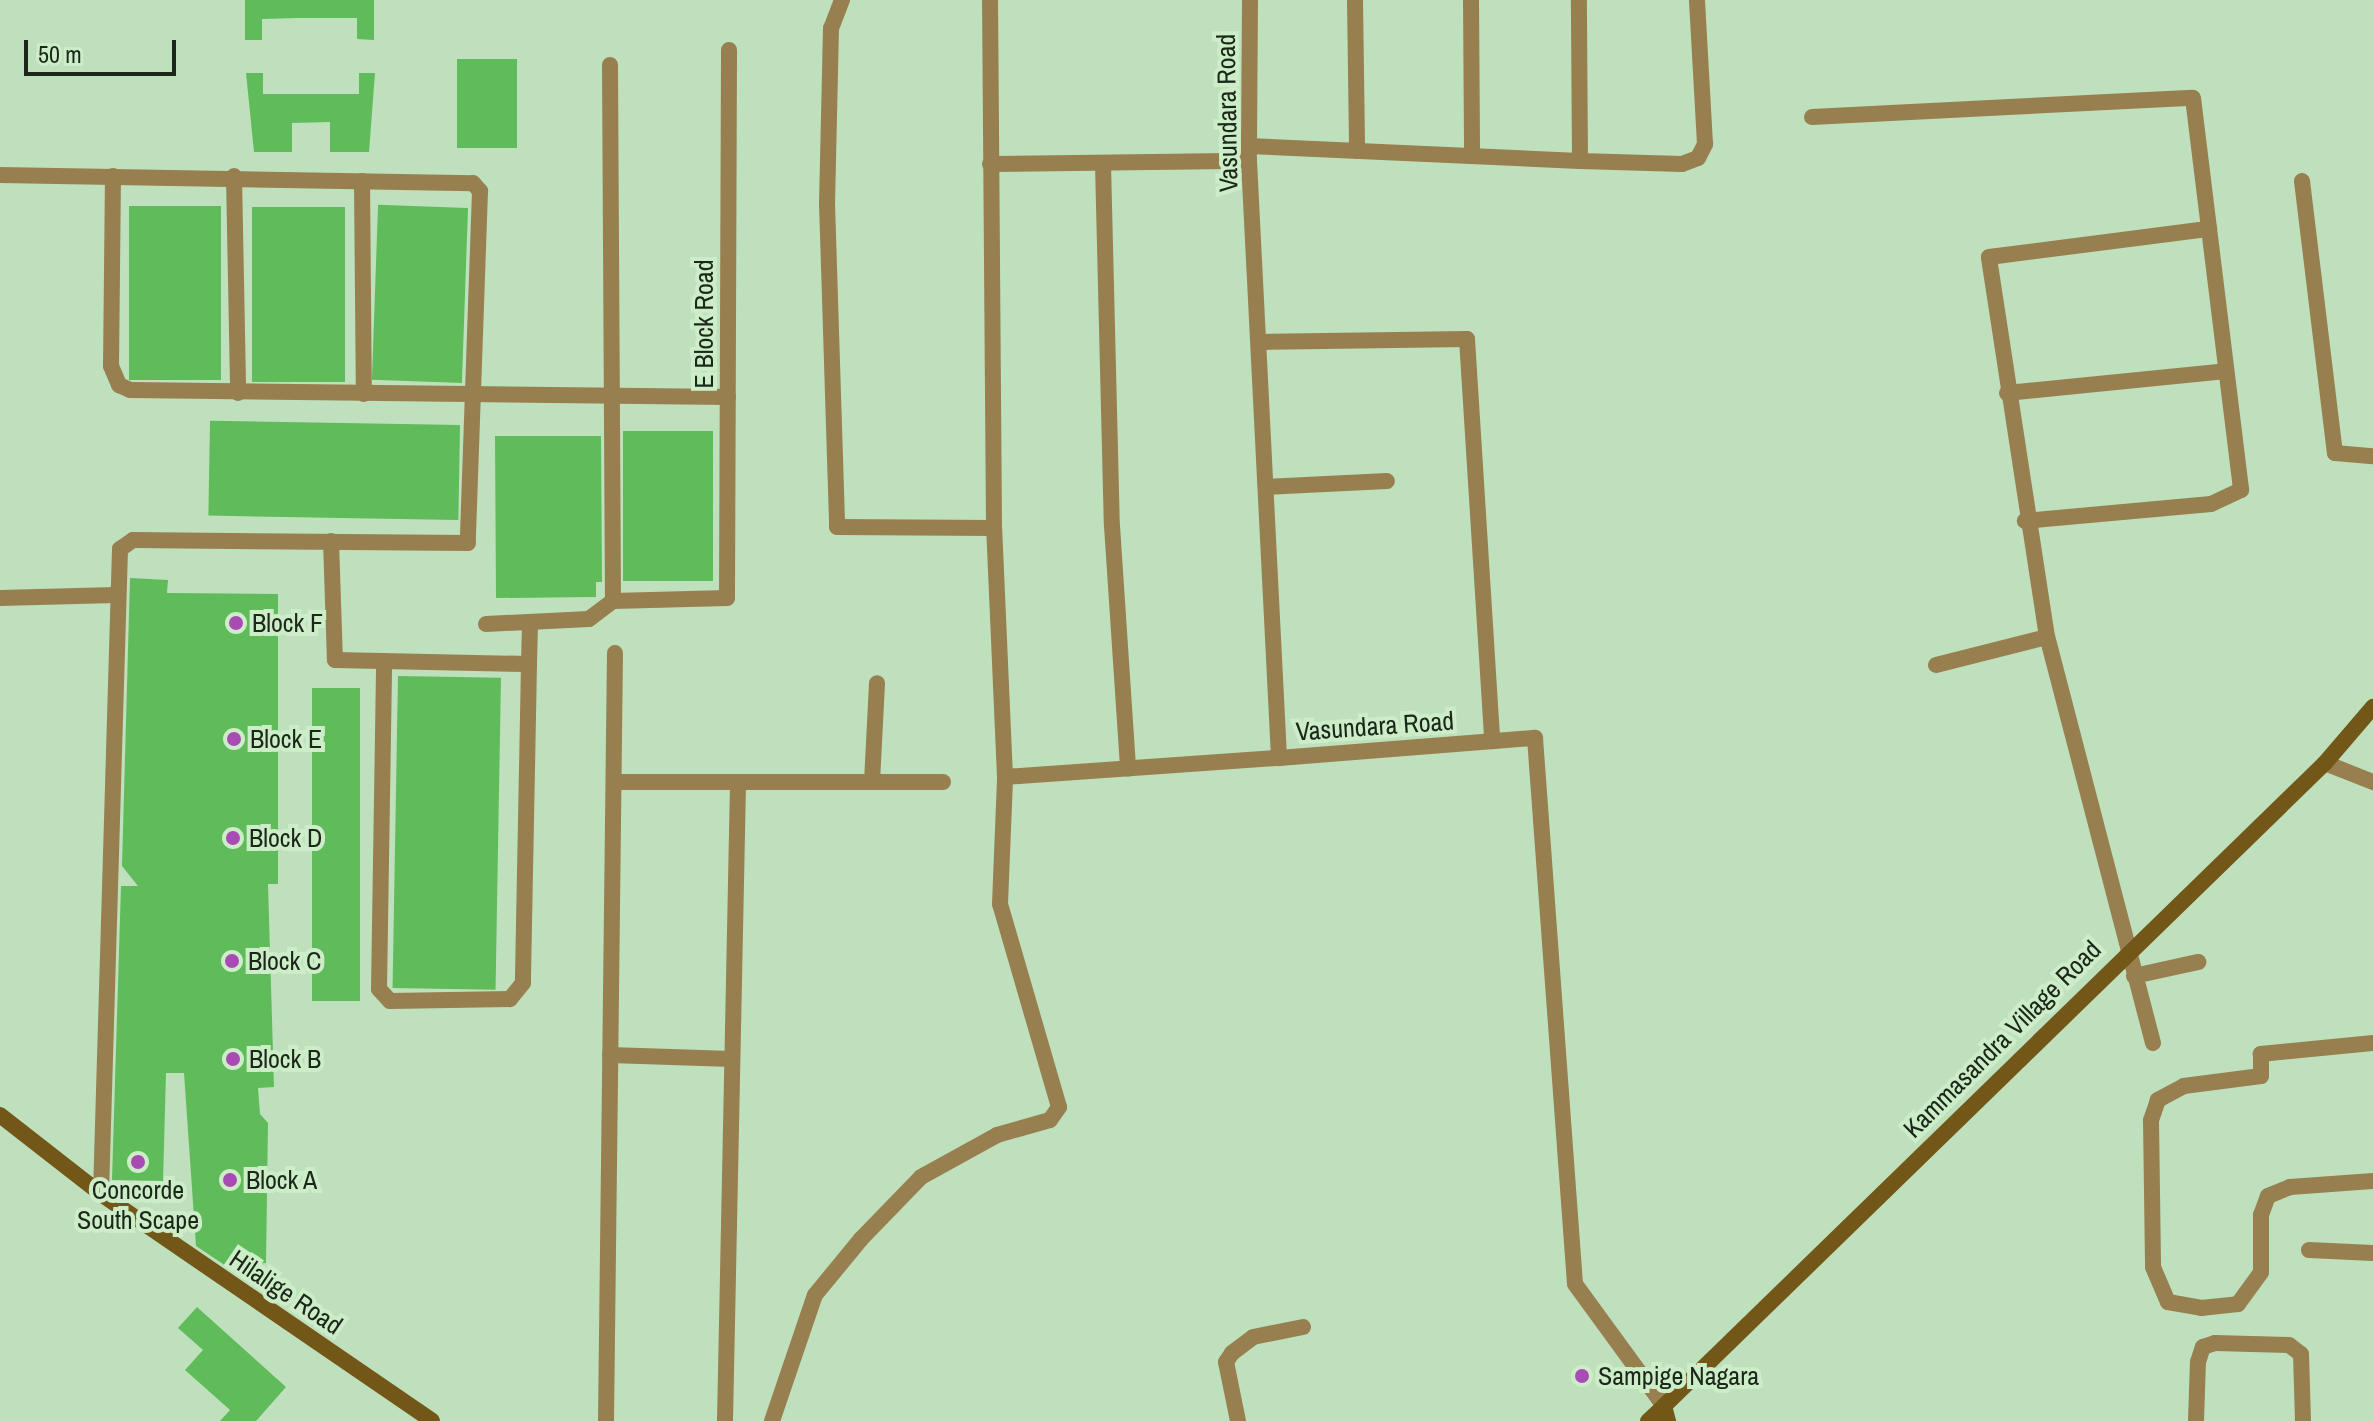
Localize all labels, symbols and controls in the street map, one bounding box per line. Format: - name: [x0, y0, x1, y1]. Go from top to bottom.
- scale bar: [28, 24, 180, 74]
- street label: Vasundara Road: [1210, 34, 1244, 192]
- text: 50 m: [38, 38, 82, 70]
- street label: E Block Road: [688, 259, 720, 389]
- place label: Block F: [252, 607, 323, 639]
- marker: Block F: [227, 614, 245, 632]
- street label: Vasundara Road: [1295, 705, 1455, 747]
- place label: Block E: [250, 723, 322, 755]
- marker: Block E: [225, 730, 243, 748]
- place label: Block D: [249, 822, 322, 854]
- marker: Block D: [224, 829, 242, 847]
- street label: Kammasandra Village Road: [1897, 934, 2107, 1144]
- place label: Block C: [248, 945, 321, 977]
- marker: Block C: [223, 952, 241, 970]
- place label: Block B: [249, 1043, 321, 1075]
- marker: Block B: [224, 1050, 242, 1068]
- marker: Concorde South Scape: [129, 1153, 147, 1171]
- place label: Block A: [246, 1164, 318, 1196]
- marker: Block A: [221, 1171, 239, 1189]
- place label: Concorde South Scape: [77, 1174, 199, 1236]
- street label: Hilalige Road: [224, 1243, 348, 1341]
- place label: Sampige Nagara: [1598, 1360, 1759, 1392]
- marker: Sampige Nagara: [1573, 1367, 1591, 1385]

